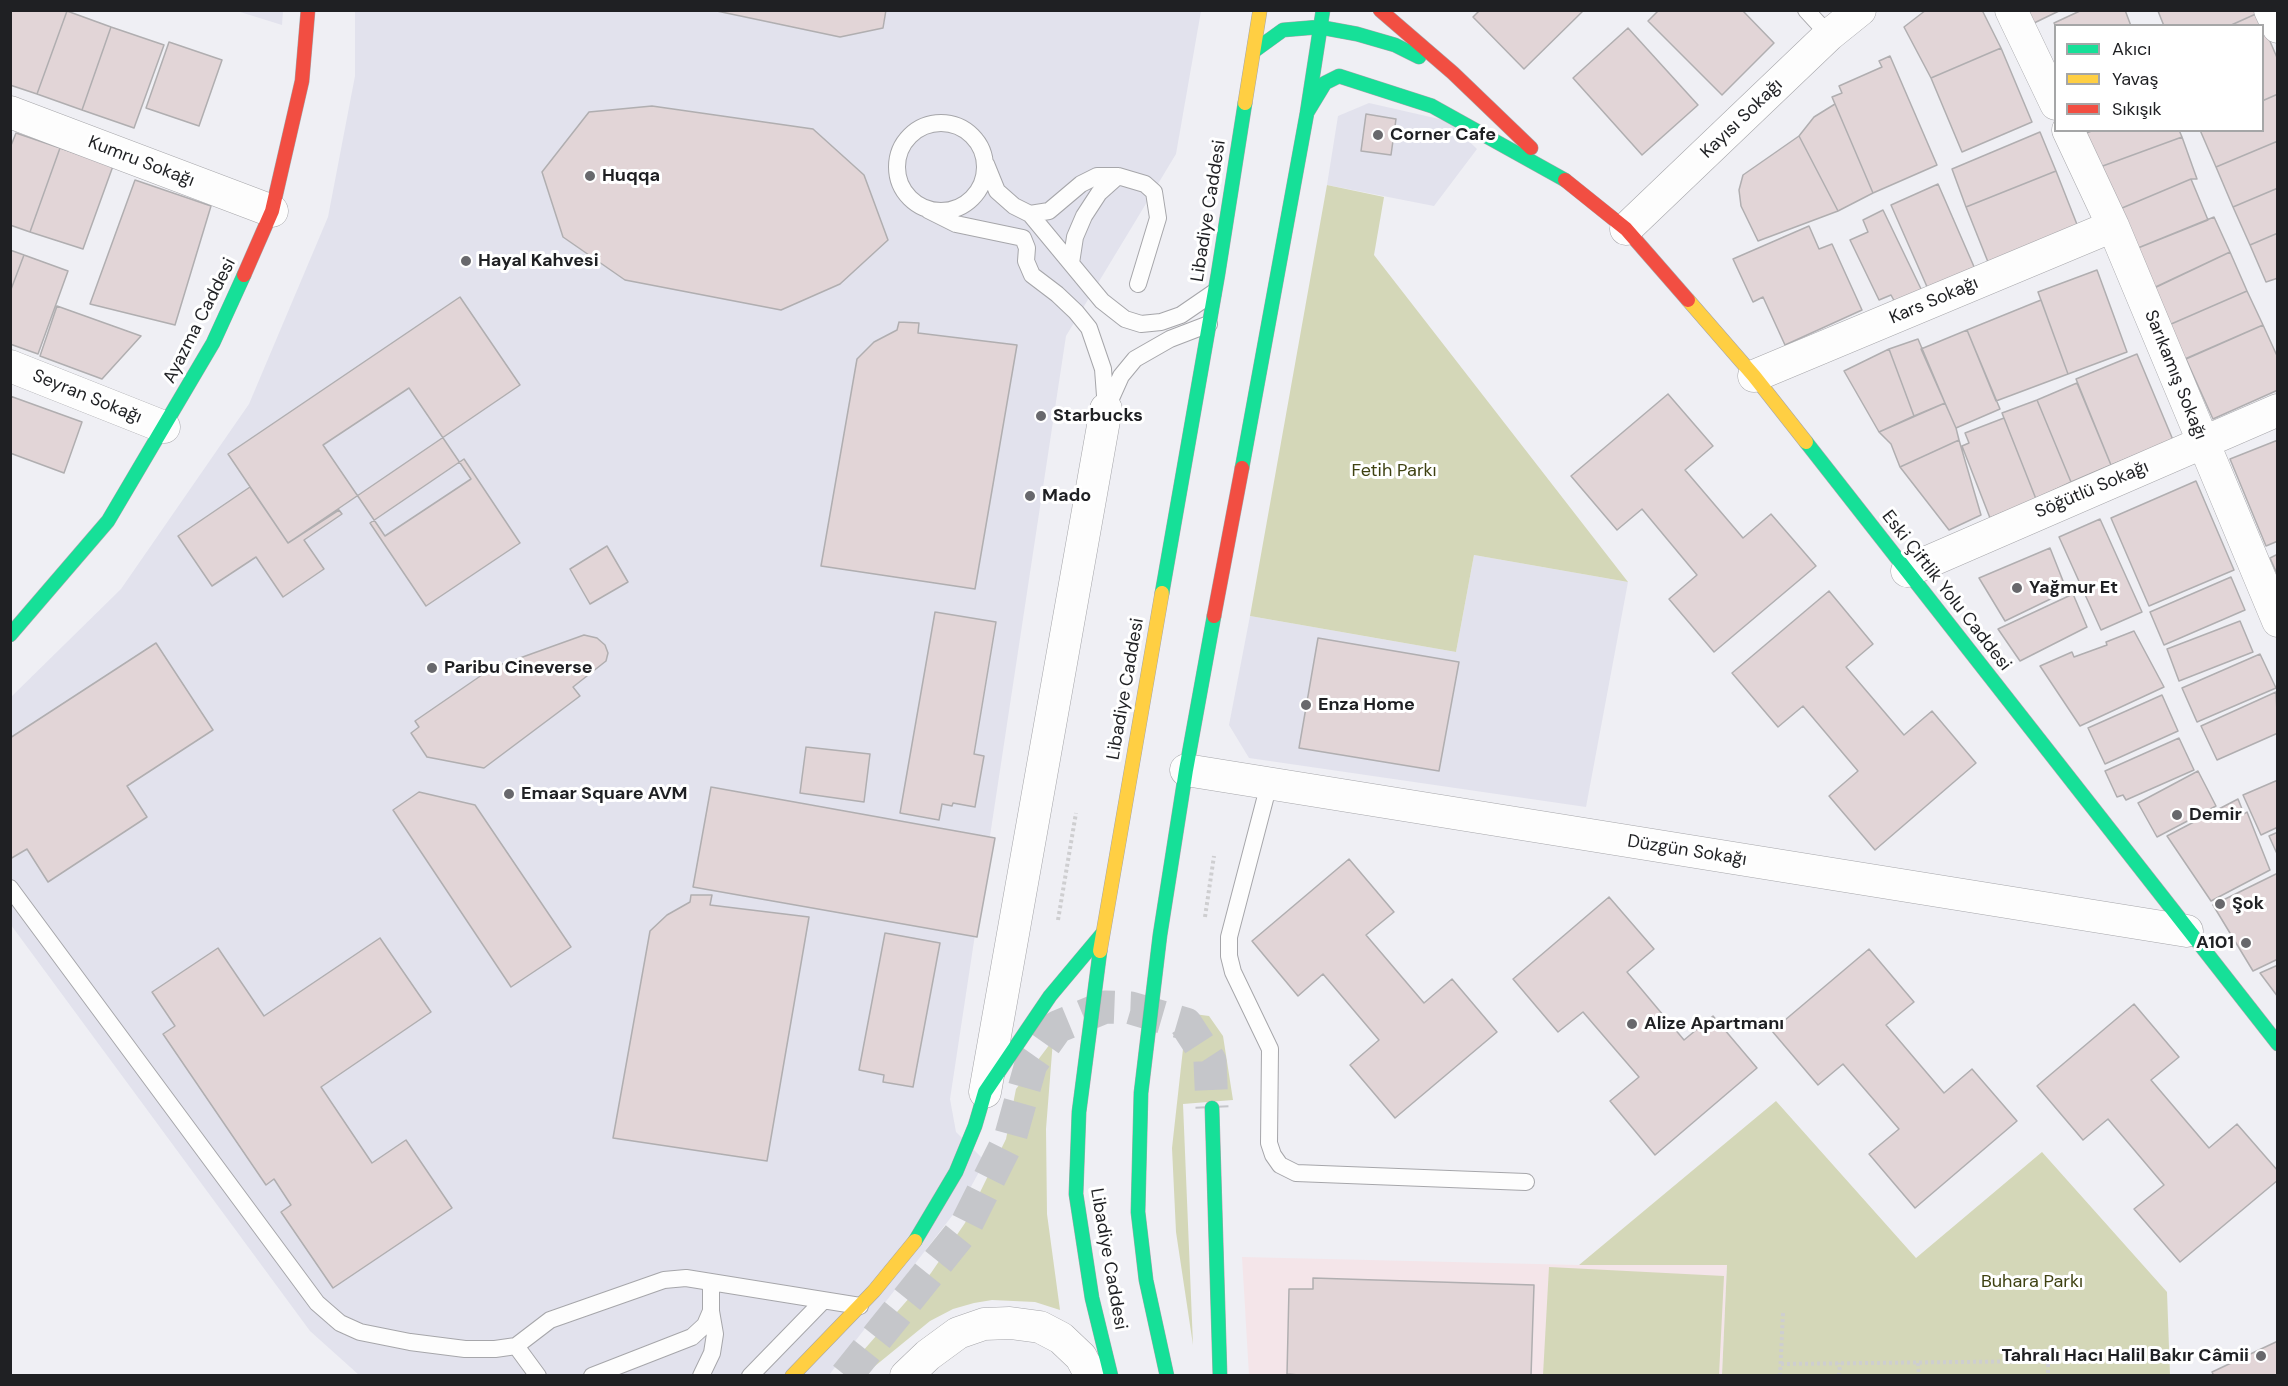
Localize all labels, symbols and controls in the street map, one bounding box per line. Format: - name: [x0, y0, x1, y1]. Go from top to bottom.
- legend: [2054, 24, 2264, 132]
- text: Akıcı: [2112, 37, 2151, 61]
- text: Yavaş: [2112, 67, 2158, 91]
- street label: Kayısı Sokağı: [1697, 75, 1787, 163]
- text: Sıkışık: [2112, 97, 2162, 121]
- place label: Corner Cafe: [1390, 124, 1496, 146]
- marker: Corner Cafe: [1371, 128, 1385, 142]
- street label: Kumru Sokağı: [85, 132, 197, 192]
- street label: Libadiye Caddesi: [1187, 138, 1231, 284]
- place label: Huqqa: [602, 165, 660, 187]
- marker: Huqqa: [583, 169, 597, 183]
- place label: Hayal Kahvesi: [478, 250, 599, 272]
- marker: Hayal Kahvesi: [459, 254, 473, 268]
- street label: Ayazma Caddesi: [159, 255, 241, 387]
- street label: Kars Sokağı: [1886, 273, 1982, 329]
- street label: Sarıkamış Sokağı: [2139, 307, 2211, 443]
- street label: Seyran Sokağı: [29, 365, 145, 429]
- place label: Starbucks: [1053, 405, 1143, 427]
- marker: Starbucks: [1034, 409, 1048, 423]
- street label: Söğütlü Sokağı: [2032, 456, 2152, 524]
- park label: Fetih Parkı: [1351, 460, 1437, 482]
- place label: Mado: [1042, 485, 1091, 507]
- marker: Mado: [1023, 489, 1037, 503]
- street label: Eski Çiftlik Yolu Caddesi: [1877, 507, 2015, 675]
- place label: Yağmur Et: [2029, 577, 2118, 599]
- marker: Yağmur Et: [2010, 581, 2024, 595]
- street label: Libadiye Caddesi: [1103, 616, 1149, 762]
- place label: Paribu Cineverse: [444, 657, 593, 679]
- marker: Paribu Cineverse: [425, 661, 439, 675]
- place label: Enza Home: [1318, 694, 1415, 716]
- marker: Enza Home: [1299, 698, 1313, 712]
- place label: Emaar Square AVM: [521, 783, 688, 805]
- marker: Emaar Square AVM: [502, 787, 516, 801]
- place label: Demir: [2189, 804, 2242, 826]
- marker: Demir: [2170, 808, 2184, 822]
- street label: Düzgün Sokağı: [1626, 831, 1748, 871]
- place label: Şok: [2232, 893, 2264, 915]
- marker: Şok: [2213, 897, 2227, 911]
- place label: A101: [2196, 932, 2234, 954]
- marker: A101: [2239, 936, 2253, 950]
- place label: Alize Apartmanı: [1644, 1013, 1784, 1035]
- marker: Alize Apartmanı: [1625, 1017, 1639, 1031]
- street label: Libadiye Caddesi: [1085, 1186, 1131, 1332]
- park label: Buhara Parkı: [1981, 1271, 2083, 1293]
- place label: Tahralı Hacı Halil Bakır Câmii: [2001, 1345, 2249, 1367]
- marker: Tahralı Hacı Halil Bakır Câmii: [2254, 1349, 2268, 1363]

